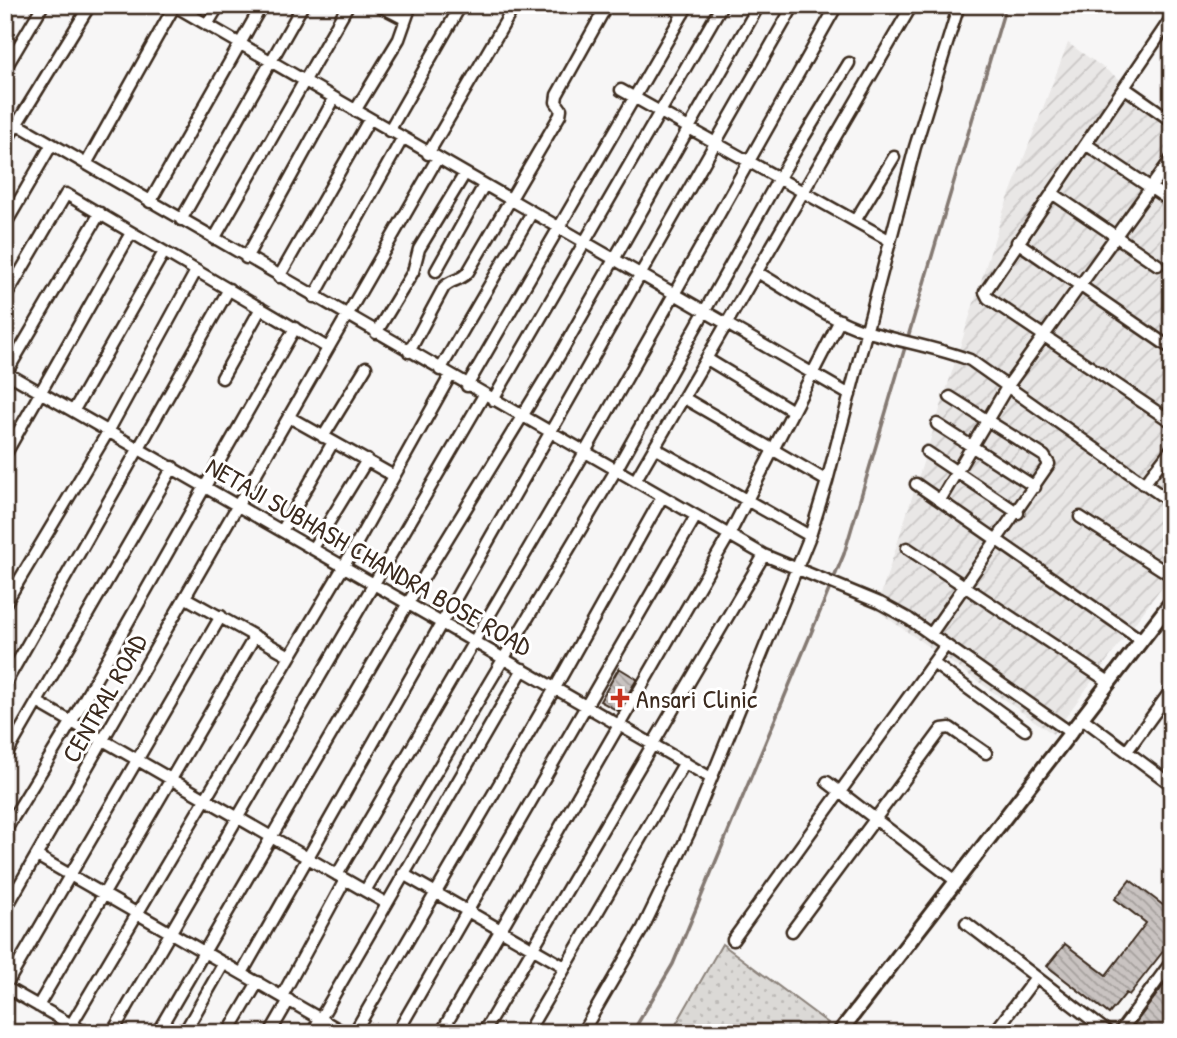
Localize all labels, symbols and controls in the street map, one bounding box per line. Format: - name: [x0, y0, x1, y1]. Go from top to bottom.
- street label: NETAJI SUBHASH CHANDRA BOSE ROAD: [200, 448, 539, 664]
- street label: CENTRAL ROAD: [53, 627, 155, 769]
- place label: Ansari Clinic: [636, 681, 757, 716]
- marker: Ansari Clinic: [610, 688, 630, 708]

